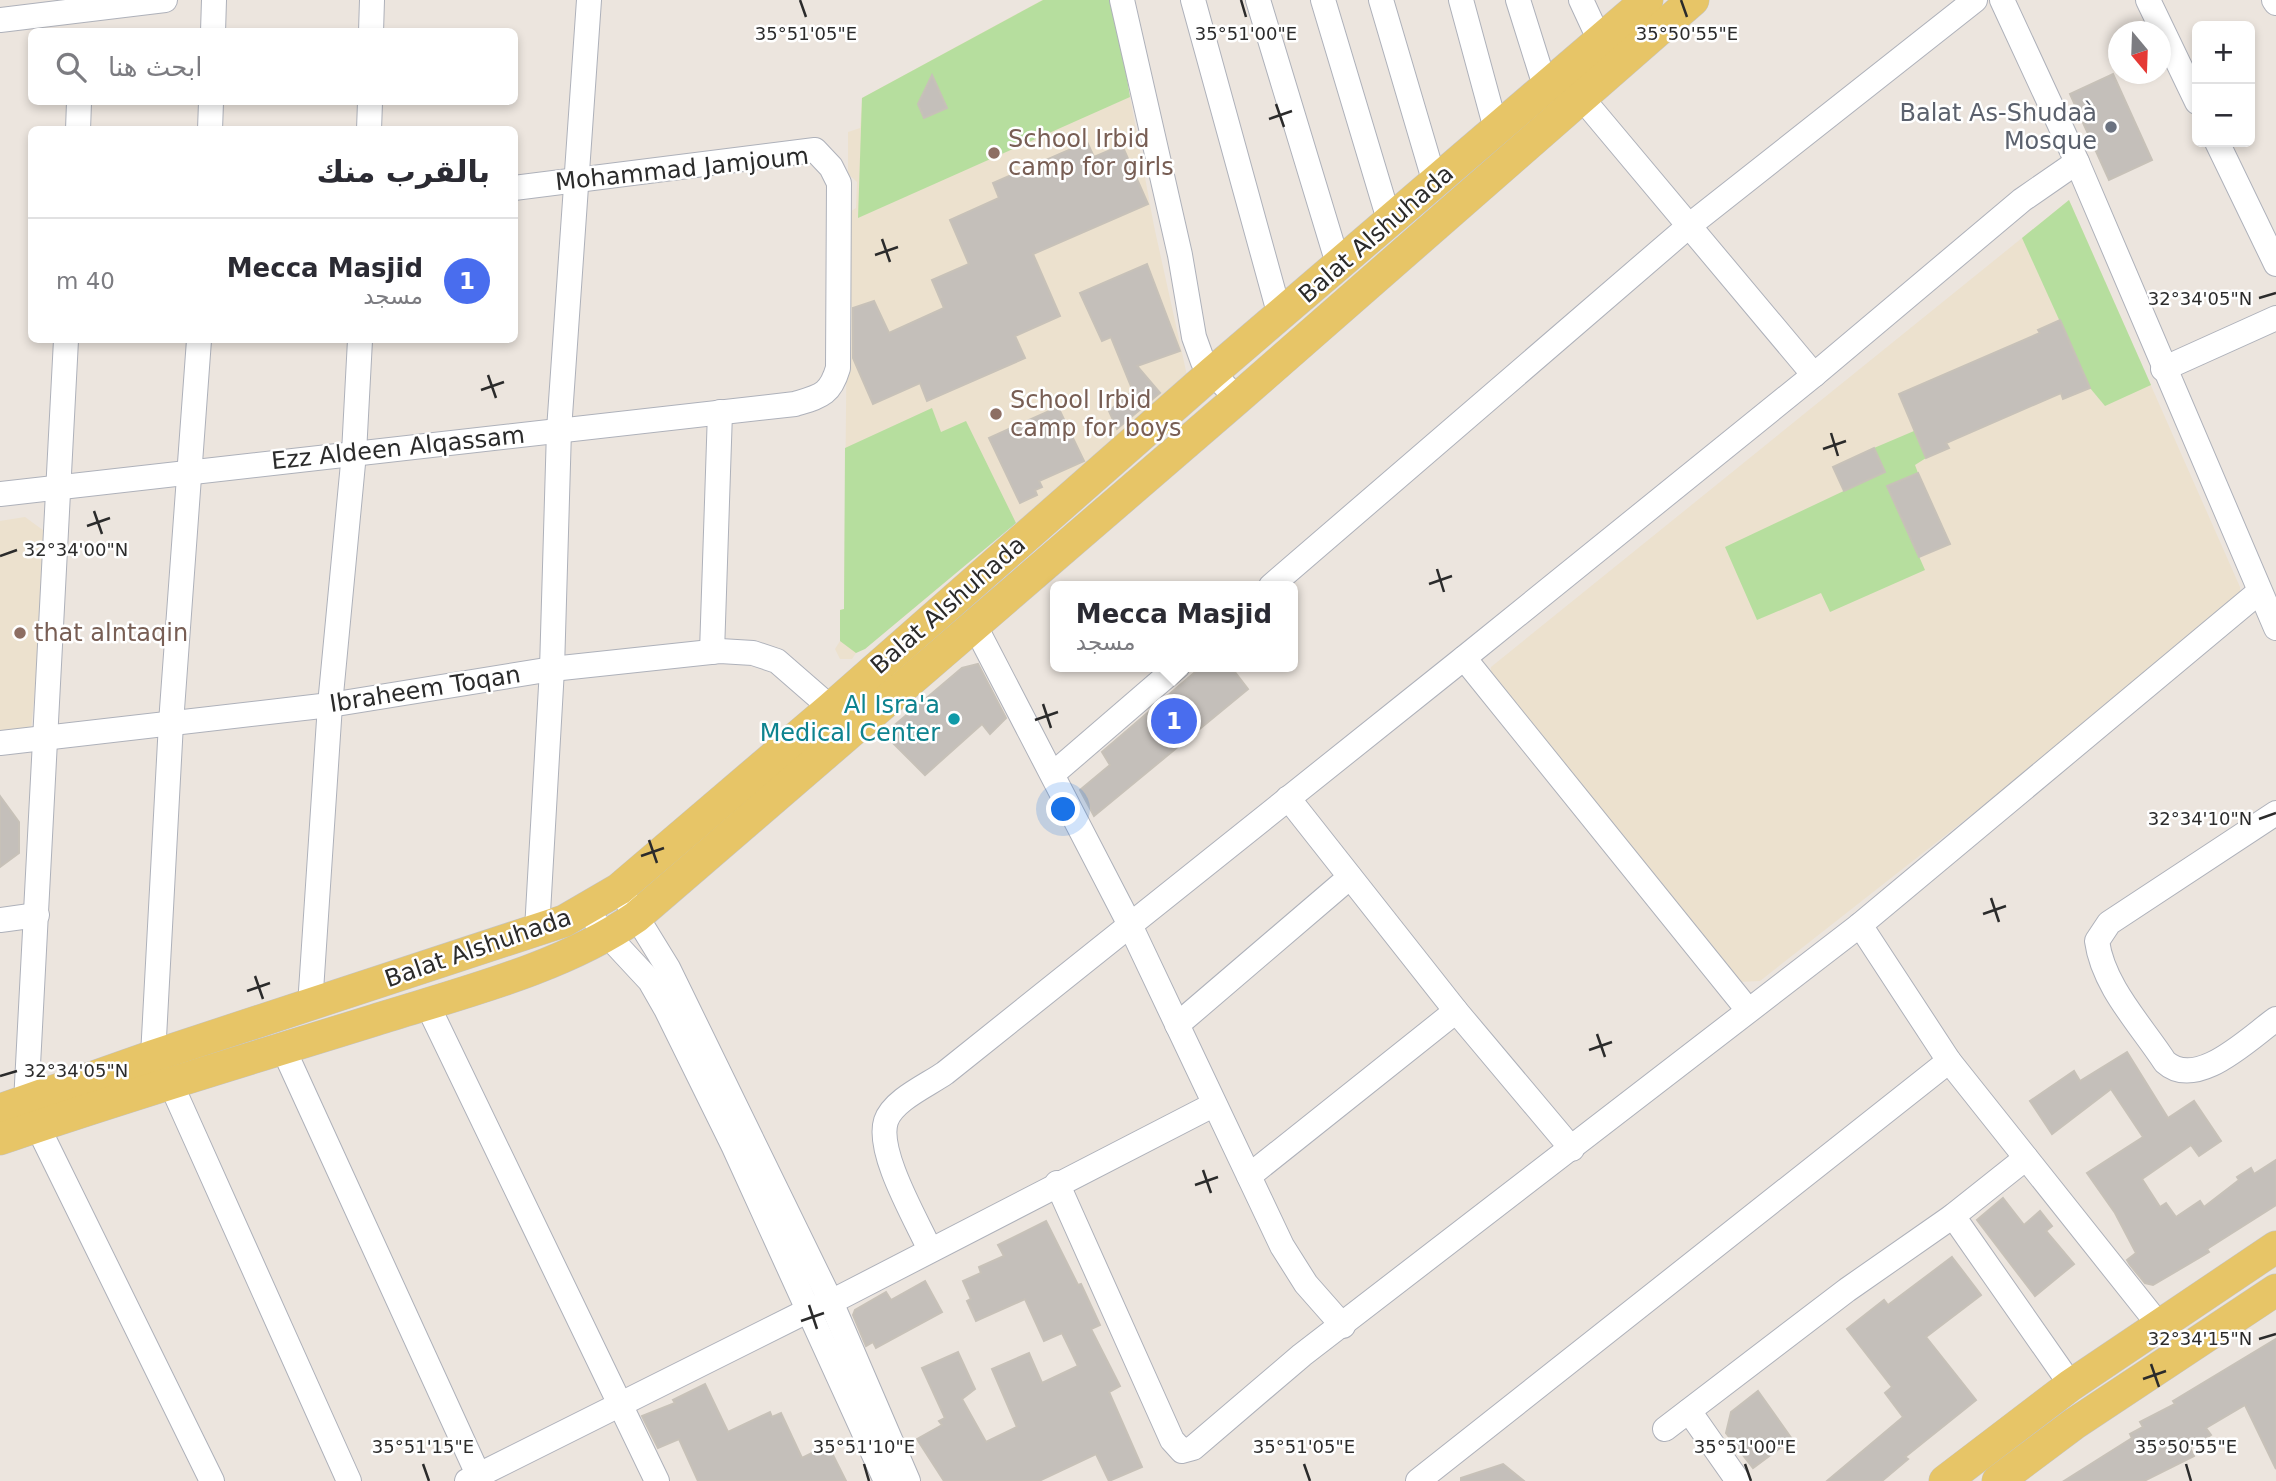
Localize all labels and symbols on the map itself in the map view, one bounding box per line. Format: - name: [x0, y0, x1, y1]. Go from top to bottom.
- north arrow: [2108, 21, 2171, 84]
- text: 35°51'05"E: [755, 23, 857, 44]
- text: 35°51'00"E: [1195, 23, 1297, 44]
- text: 35°50'55"E: [1636, 23, 1738, 44]
- place label: Balat As-Shudaà Mosque: [1900, 99, 2097, 155]
- marker: Balat As-Shudaà Mosque: [2103, 119, 2119, 135]
- place label: School Irbid camp for girls: [1008, 125, 1174, 181]
- street label: Mohammad Jamjoum: [554, 142, 810, 196]
- marker: School Irbid camp for girls: [986, 145, 1002, 161]
- street label: Balat Alshuhada: [1293, 159, 1459, 309]
- text: 32°34'05"N: [2148, 288, 2252, 309]
- place label: School Irbid camp for boys: [1010, 386, 1181, 442]
- marker: School Irbid camp for boys: [988, 406, 1004, 422]
- street label: Ezz Aldeen Alqassam: [270, 421, 526, 475]
- street label: Balat Alshuhada: [865, 530, 1031, 680]
- text: 32°34'00"N: [24, 539, 128, 560]
- place label: that alntaqin: [34, 619, 188, 647]
- marker: that alntaqin: [12, 625, 28, 641]
- street label: Ibraheem Toqan: [327, 660, 523, 718]
- place label: Al Isra'a Medical Center: [760, 691, 940, 747]
- pin: 1: [1151, 695, 1197, 747]
- marker: Al Isra'a Medical Center: [946, 711, 962, 727]
- your location: [1046, 792, 1080, 826]
- text: 32°34'10"N: [2148, 808, 2252, 829]
- street label: Balat Alshuhada: [381, 903, 575, 993]
- text: 32°34'05"N: [24, 1060, 128, 1081]
- text: 32°34'15"N: [2148, 1328, 2252, 1349]
- text: 35°51'15"E: [372, 1436, 474, 1457]
- text: 35°51'10"E: [813, 1436, 915, 1457]
- text: 35°51'05"E: [1253, 1436, 1355, 1457]
- text: 35°51'00"E: [1694, 1436, 1796, 1457]
- text: 35°50'55"E: [2135, 1436, 2237, 1457]

